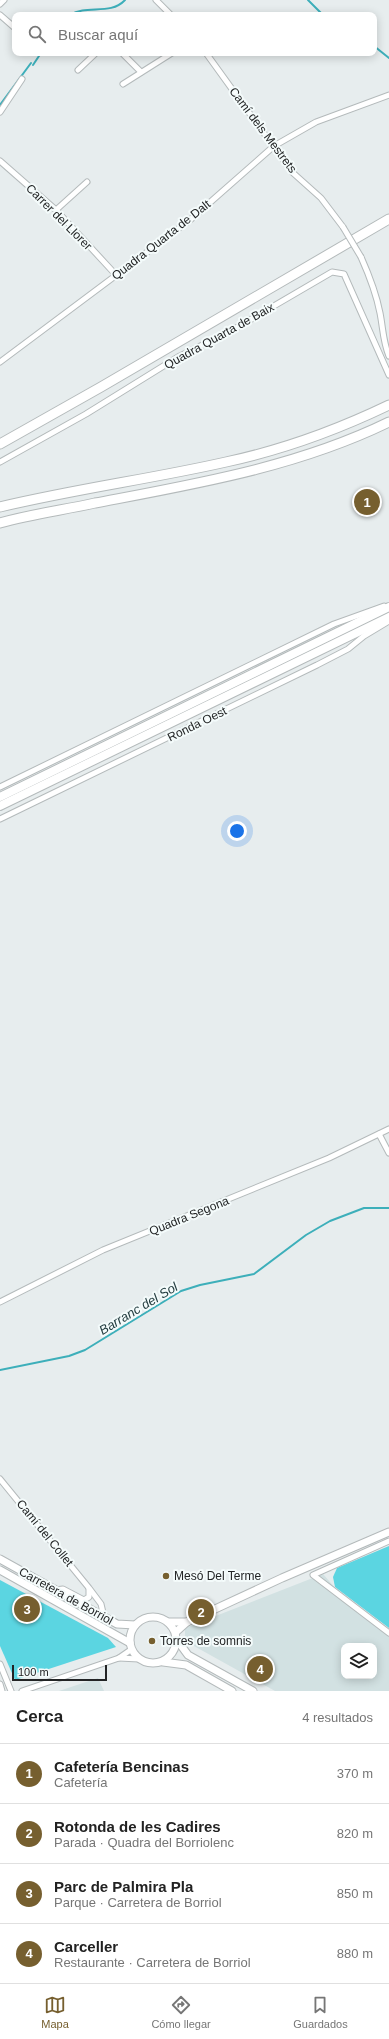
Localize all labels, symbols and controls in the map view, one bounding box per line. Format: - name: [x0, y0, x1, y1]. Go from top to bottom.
- search box: [12, 12, 377, 56]
- icon: search: [26, 23, 48, 45]
- text: Buscar aquí: [58, 26, 138, 43]
- street label: Camí dels Mestrets: [226, 85, 300, 175]
- street label: Carrer del Llorer: [23, 181, 95, 253]
- street label: Quadra Quarta de Dalt: [109, 197, 214, 283]
- street label: Quadra Quarta de Baix: [162, 300, 276, 372]
- pin: 1: [354, 487, 380, 517]
- street label: Ronda Oest: [165, 703, 229, 744]
- your location: [227, 821, 247, 841]
- street label: Quadra Segona: [147, 1194, 231, 1238]
- water label: Barranc del Sol: [96, 1279, 181, 1338]
- street label: Camí del Collet: [14, 1497, 77, 1570]
- street label: Carretera de Borriol: [17, 1564, 115, 1628]
- place label: Mesó Del Terme: [174, 1569, 261, 1583]
- marker: Mesó Del Terme: [161, 1571, 171, 1581]
- pin: 3: [14, 1594, 40, 1624]
- pin: 2: [188, 1597, 214, 1627]
- place label: Torres de somnis: [160, 1634, 251, 1648]
- marker: Torres de somnis: [147, 1636, 157, 1646]
- map controls: [341, 1643, 377, 1679]
- button: layers: [341, 1643, 377, 1679]
- pin: 4: [247, 1654, 273, 1684]
- scale bar: [12, 1663, 107, 1682]
- text: 100 m: [18, 1666, 49, 1678]
- text: Cerca: [16, 1707, 63, 1726]
- text: 4 resultados: [302, 1710, 373, 1725]
- text: Cafetería Bencinas: [54, 1758, 189, 1775]
- text: 1: [25, 1766, 33, 1781]
- text: 370 m: [337, 1766, 373, 1781]
- text: Cafetería: [54, 1775, 107, 1790]
- text: Rotonda de les Cadires: [54, 1818, 221, 1835]
- text: 2: [25, 1826, 33, 1841]
- text: 820 m: [337, 1826, 373, 1841]
- text: Parada · Quadra del Borriolenc: [54, 1835, 234, 1850]
- text: Parc de Palmira Pla: [54, 1878, 193, 1895]
- text: 3: [25, 1886, 33, 1901]
- text: 850 m: [337, 1886, 373, 1901]
- text: Parque · Carretera de Borriol: [54, 1895, 222, 1910]
- text: Carceller: [54, 1938, 118, 1955]
- text: 4: [25, 1946, 33, 1961]
- text: 880 m: [337, 1946, 373, 1961]
- text: Restaurante · Carretera de Borriol: [54, 1955, 251, 1970]
- tab: Mapa: [41, 1994, 69, 2030]
- tab: Cómo llegar: [151, 1994, 211, 2030]
- tab: Guardados: [293, 1994, 348, 2030]

